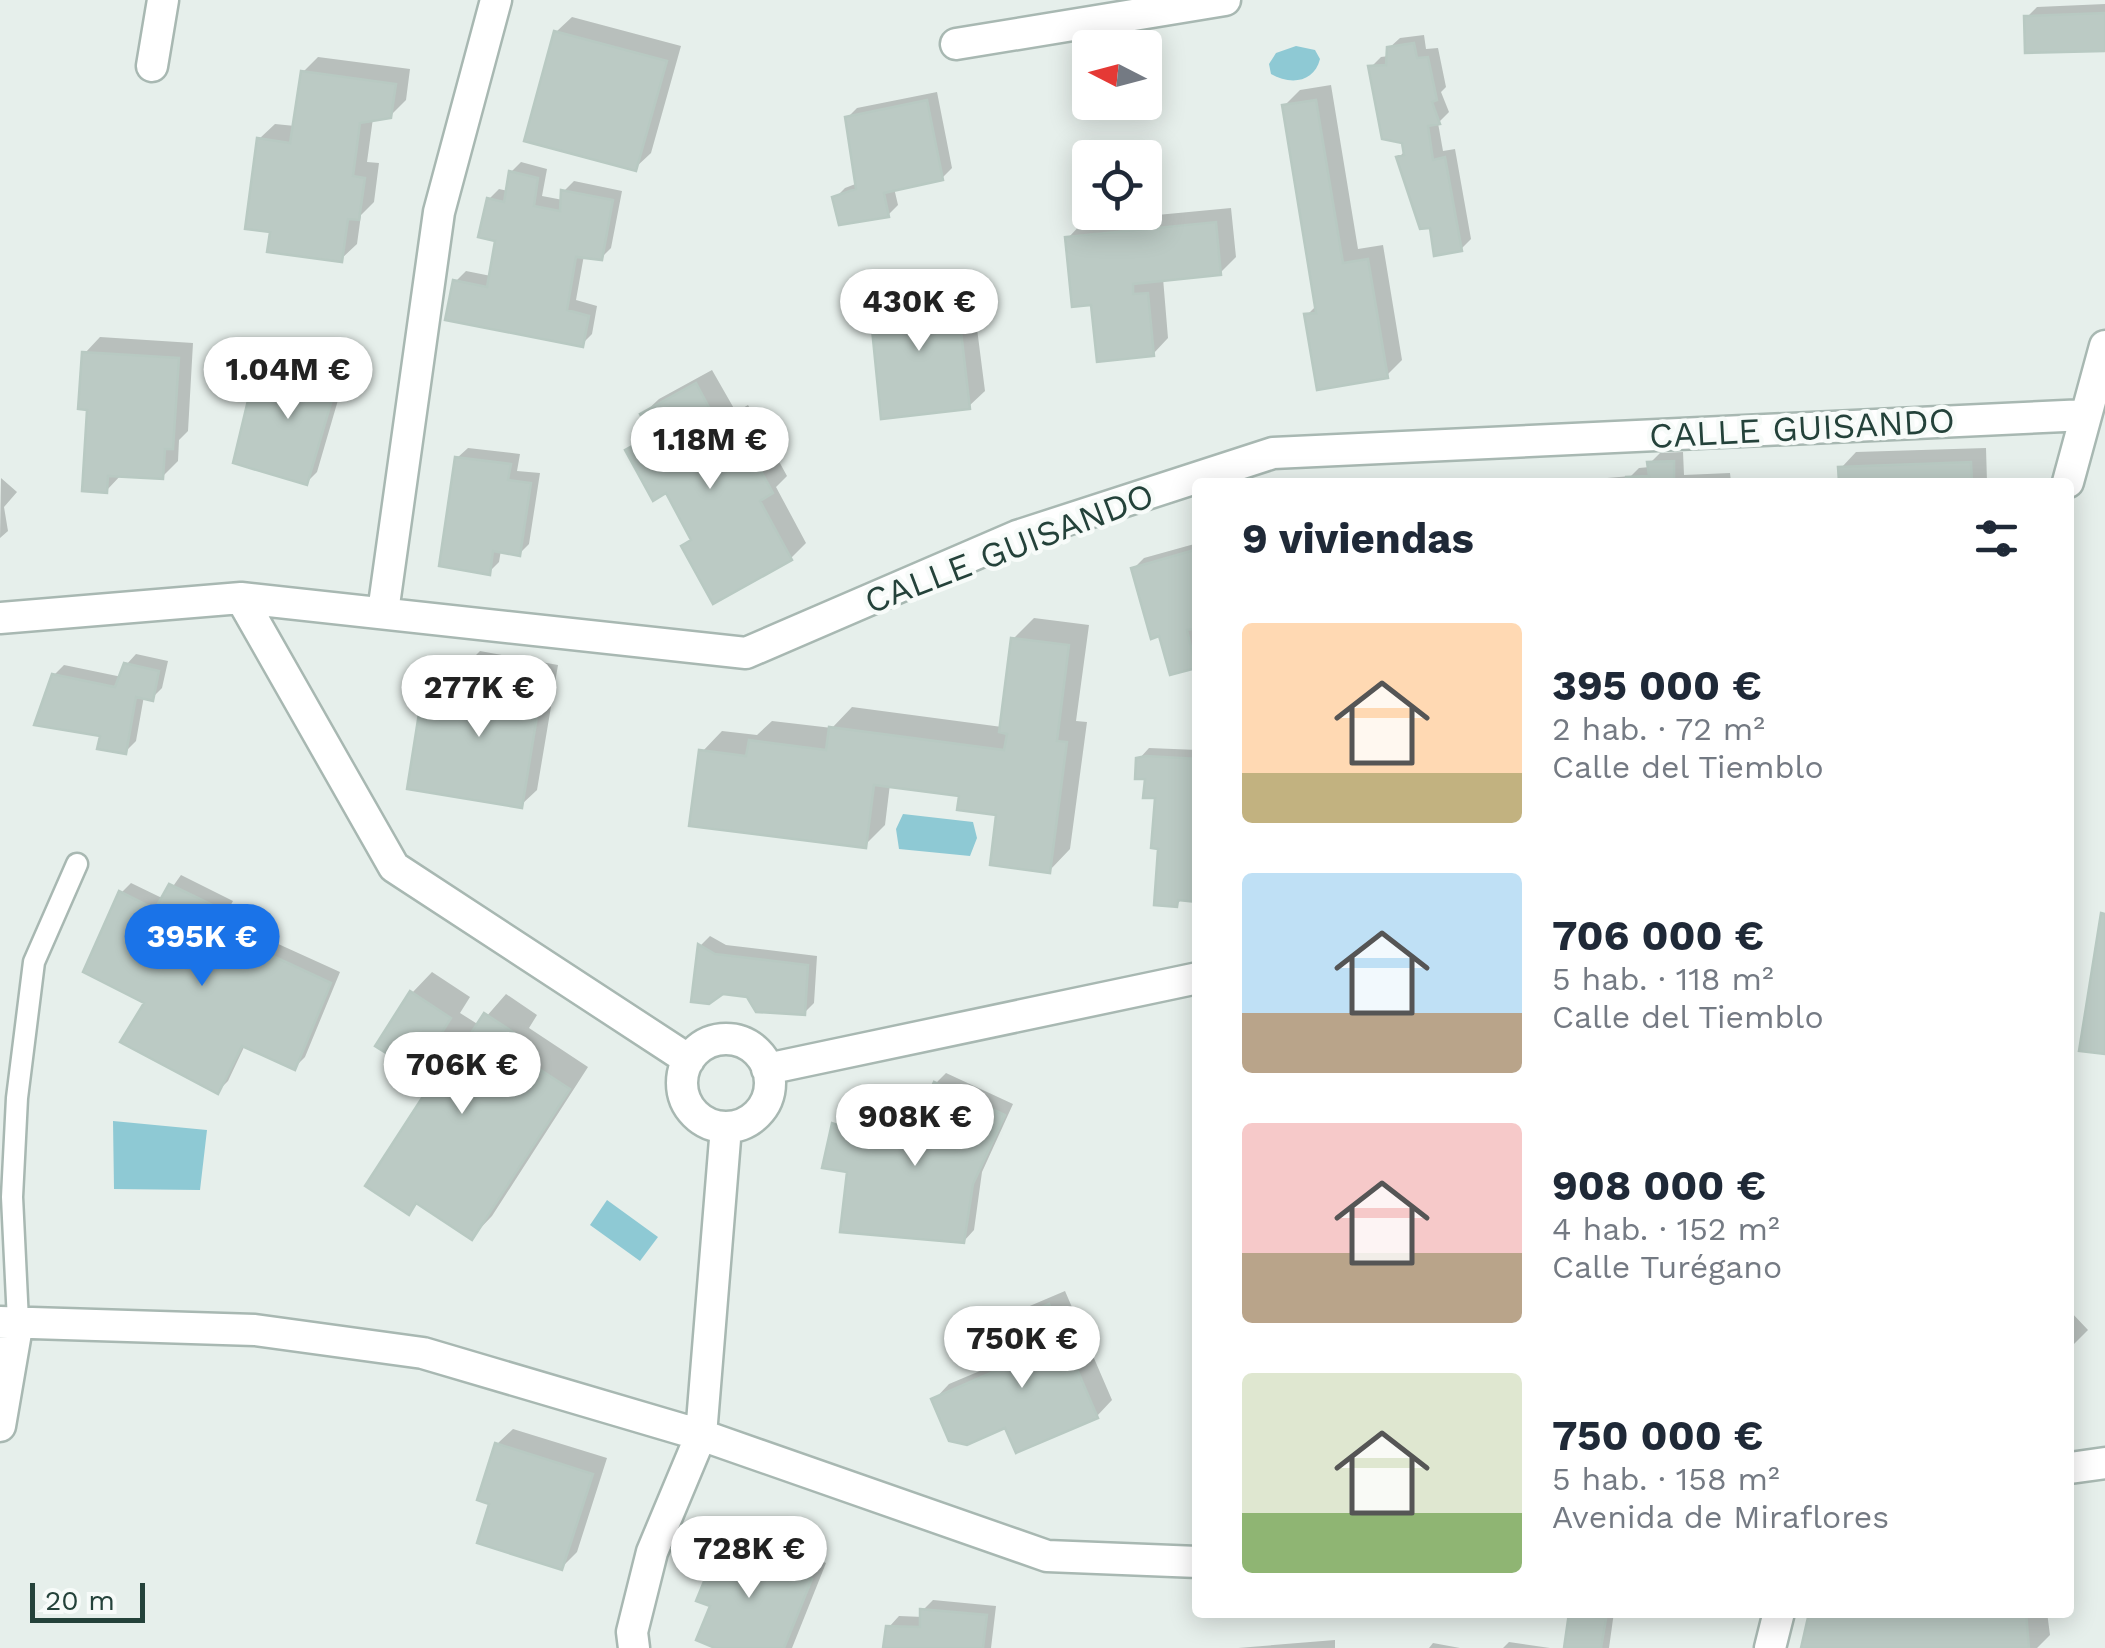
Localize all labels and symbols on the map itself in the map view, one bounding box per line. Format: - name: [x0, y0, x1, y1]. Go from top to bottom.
- north arrow: [1072, 30, 1162, 120]
- pin: 430K €: [838, 269, 1000, 354]
- pin: 1.04M €: [196, 337, 380, 422]
- street label: CALLE GUISANDO: [1648, 399, 1956, 457]
- pin: 1.18M €: [618, 407, 802, 492]
- street label: CALLE GUISANDO: [859, 474, 1159, 622]
- pin: 277K €: [398, 655, 560, 740]
- pin: 395K €: [121, 904, 283, 989]
- pin: 706K €: [381, 1032, 543, 1117]
- pin: 908K €: [834, 1084, 996, 1169]
- pin: 750K €: [941, 1306, 1103, 1391]
- pin: 728K €: [668, 1516, 830, 1601]
- scale bar: [30, 1578, 145, 1622]

